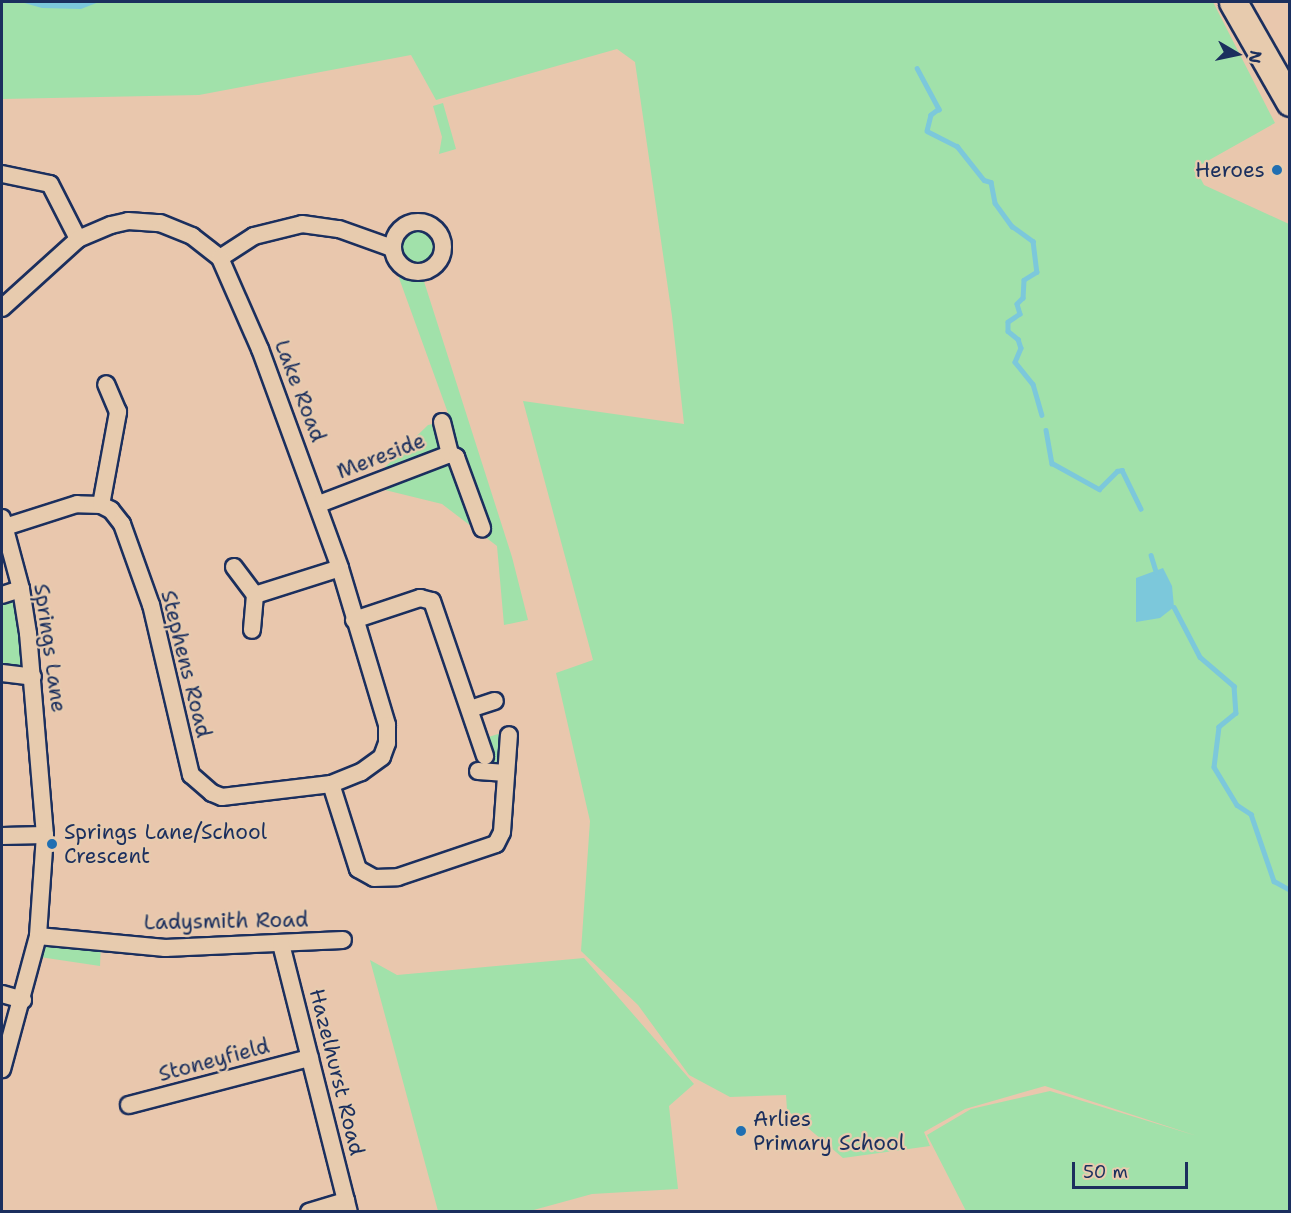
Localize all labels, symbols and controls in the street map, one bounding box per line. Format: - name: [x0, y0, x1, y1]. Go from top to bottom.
- north arrow: [1207, 24, 1267, 84]
- text: N: [1244, 49, 1267, 65]
- place label: Heroes: [1195, 157, 1265, 183]
- marker: Heroes: [1270, 163, 1284, 177]
- street label: Lake Road: [269, 336, 331, 446]
- street label: Mereside: [333, 428, 429, 484]
- street label: Springs Lane: [29, 582, 71, 714]
- street label: Stephens Road: [155, 588, 217, 740]
- place label: Springs Lane/School Crescent: [64, 819, 267, 869]
- marker: Springs Lane/School Crescent: [45, 837, 59, 851]
- street label: Ladysmith Road: [143, 907, 309, 935]
- street label: Hazelhurst Road: [304, 986, 370, 1158]
- street label: Stoneyfield: [156, 1033, 272, 1087]
- place label: Arlies Primary School: [753, 1106, 905, 1156]
- marker: Arlies Primary School: [734, 1124, 748, 1138]
- scale bar: [1075, 1150, 1190, 1188]
- text: 50 m: [1083, 1160, 1128, 1184]

